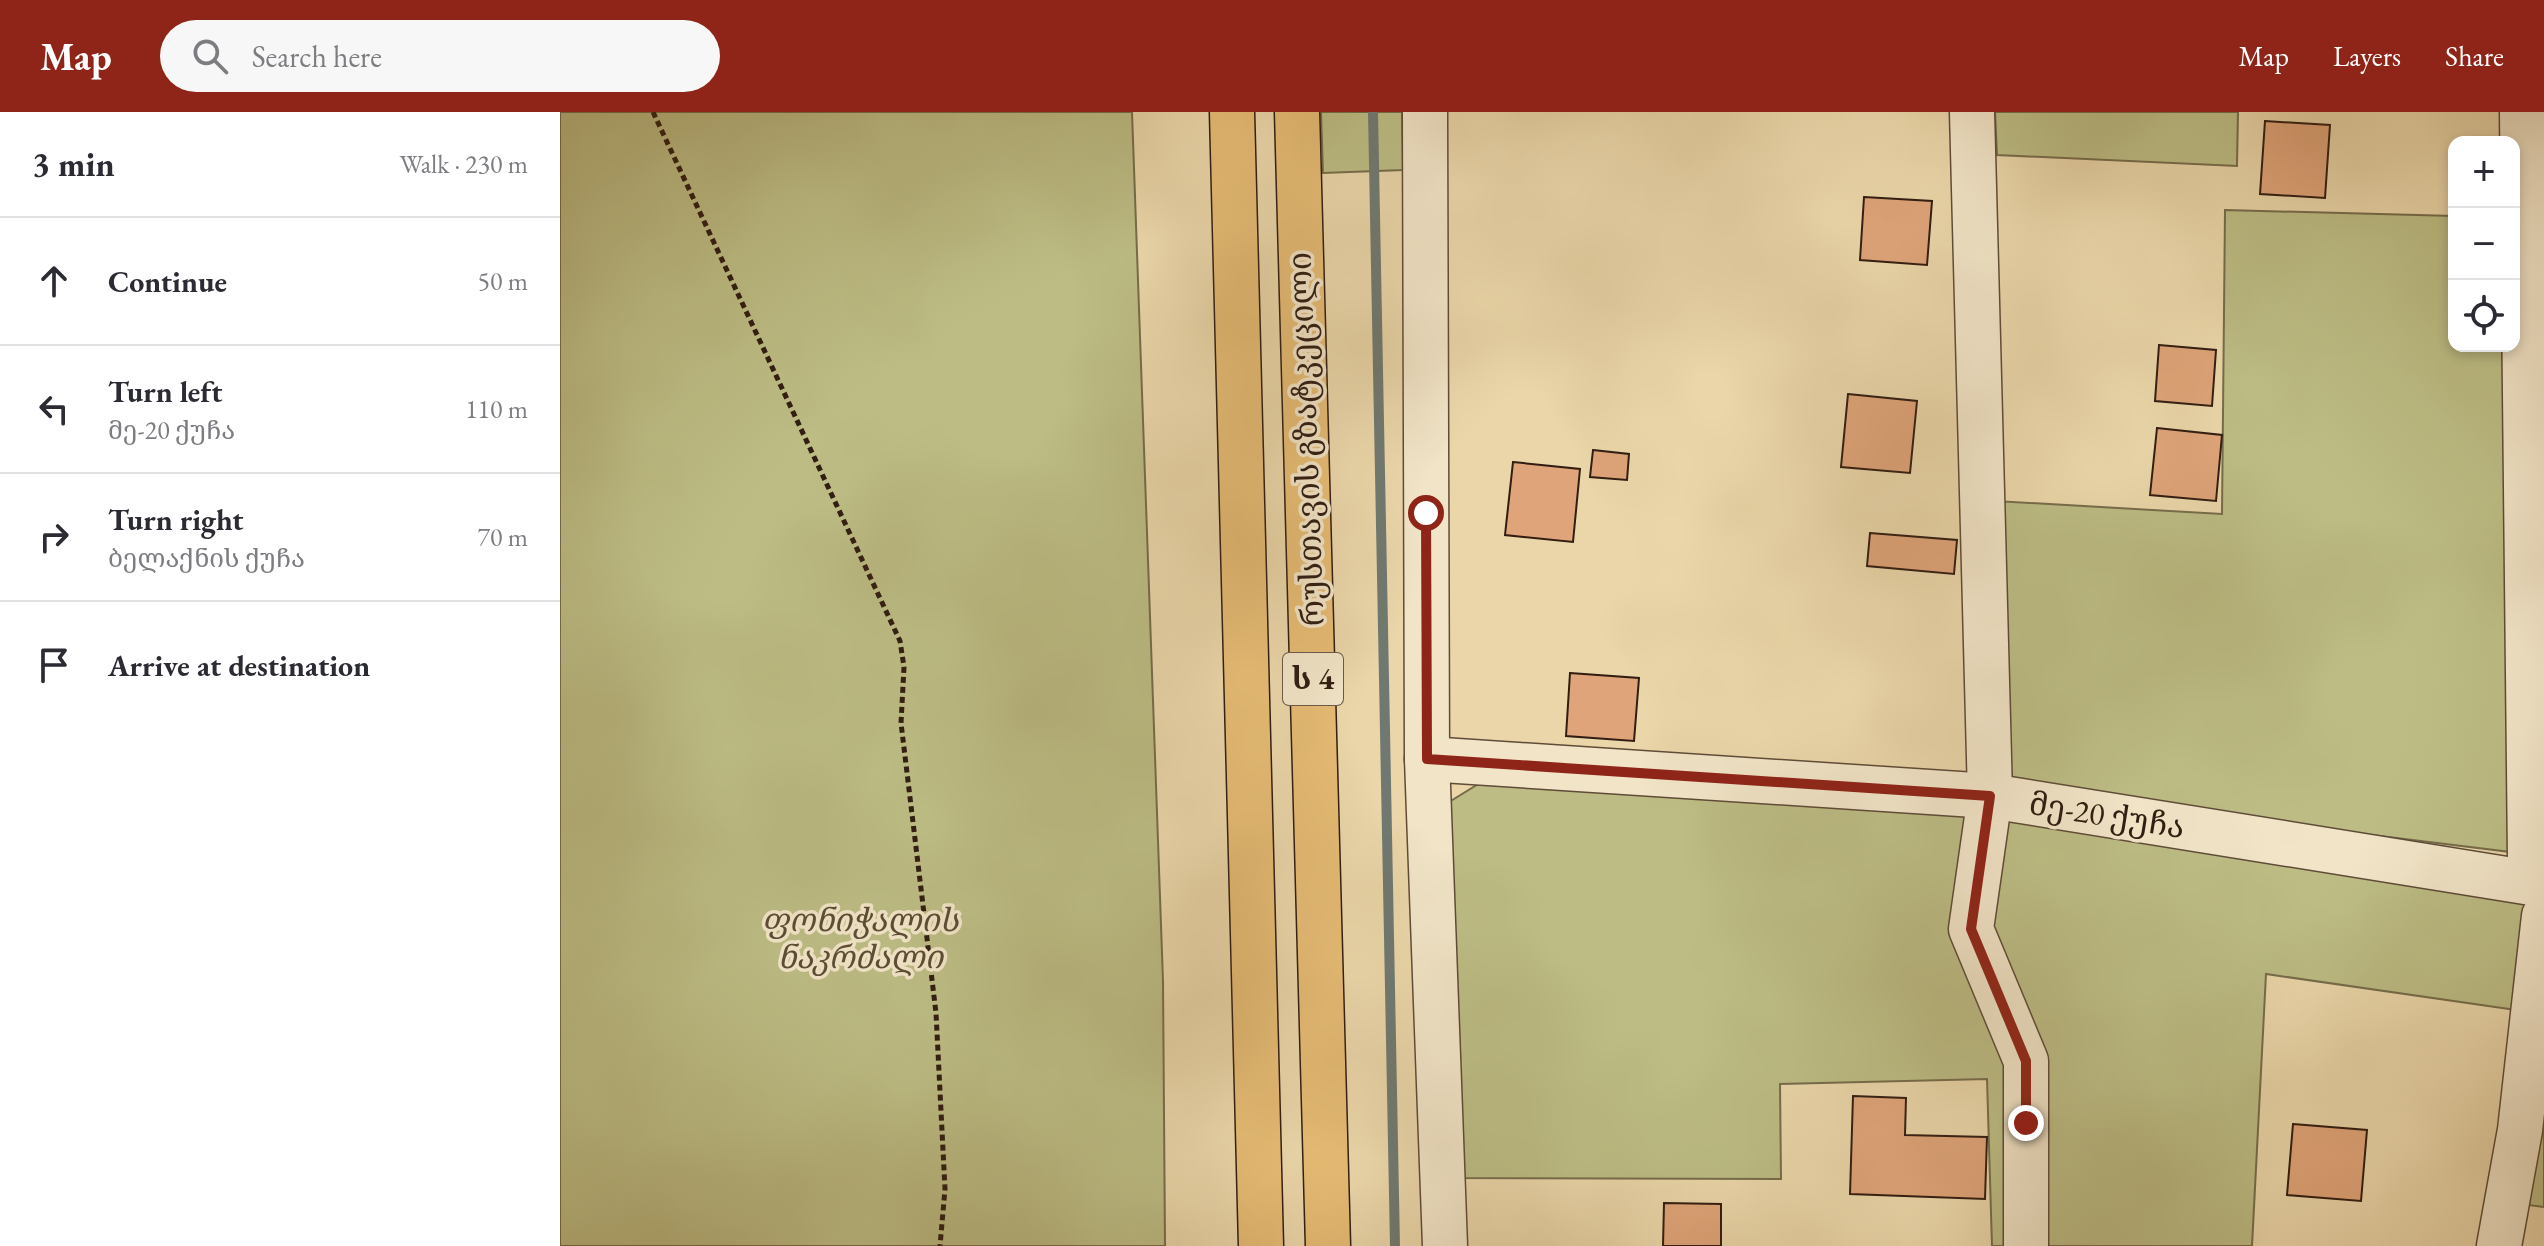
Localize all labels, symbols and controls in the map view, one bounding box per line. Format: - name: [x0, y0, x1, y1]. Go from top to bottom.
- search box: [160, 20, 720, 92]
- text: Map: [40, 32, 112, 81]
- icon: search: [188, 34, 232, 78]
- text: Search here: [252, 37, 382, 76]
- text: Map: [2239, 38, 2289, 74]
- text: Layers: [2333, 38, 2401, 74]
- text: Share: [2445, 38, 2504, 74]
- map controls: [2448, 136, 2520, 352]
- button: +: [2448, 136, 2520, 208]
- text: 3 min: [32, 142, 115, 186]
- text: Walk · 230 m: [400, 147, 528, 181]
- button: −: [2448, 208, 2520, 280]
- street label: რუსთავის გზატკეცილი: [1278, 251, 1334, 627]
- icon: ahead: [32, 259, 76, 303]
- text: Continue: [108, 262, 227, 301]
- text: 50 m: [478, 264, 528, 298]
- button: locate: [2448, 280, 2520, 352]
- text: Turn left: [108, 372, 222, 411]
- icon: left: [32, 387, 76, 431]
- text: 110 m: [465, 392, 528, 426]
- text: მე-20 ქუჩა: [108, 413, 235, 447]
- route start: [1408, 495, 1444, 531]
- text: Turn right: [108, 500, 244, 539]
- icon: right: [32, 515, 76, 559]
- text: 70 m: [478, 520, 528, 554]
- text: ბელაქნის ქუჩა: [108, 541, 305, 575]
- icon: arrive: [32, 643, 76, 687]
- text: Arrive at destination: [108, 646, 370, 685]
- road number: ს 4: [1283, 653, 1343, 705]
- street label: მე-20 ქუჩა: [2026, 782, 2188, 848]
- park label: ფონიჭალის ნაკრძალი: [762, 899, 959, 978]
- route end: [2008, 1105, 2044, 1141]

